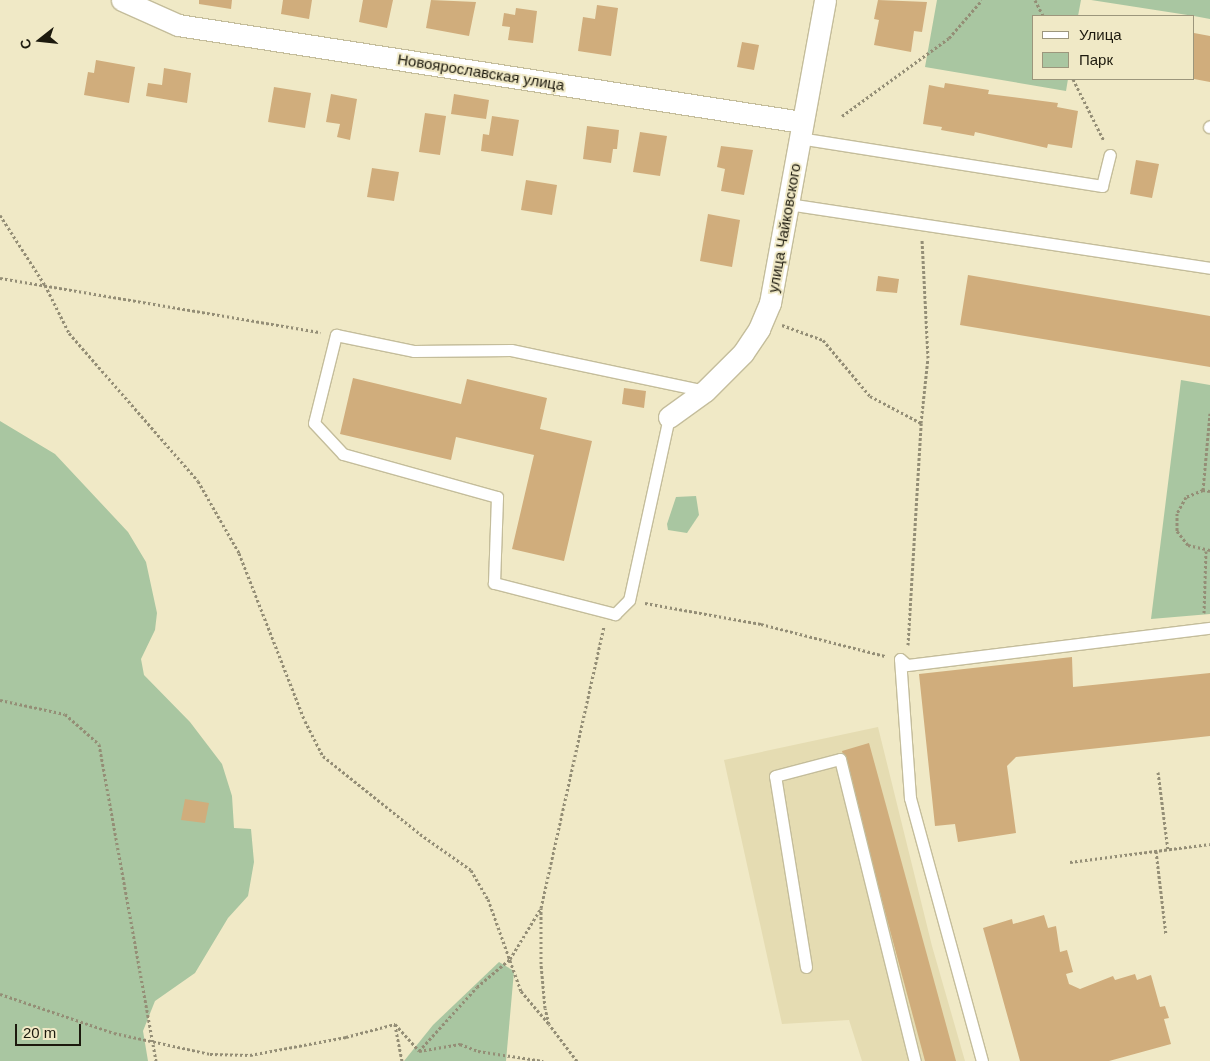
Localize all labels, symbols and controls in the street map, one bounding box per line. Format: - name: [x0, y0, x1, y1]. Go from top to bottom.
- north arrow: [15, 15, 65, 65]
- legend: [1032, 15, 1195, 80]
- text: Улица: [1079, 26, 1122, 43]
- text: С: [16, 37, 35, 51]
- street label: Новоярославская улица: [396, 50, 566, 94]
- text: Парк: [1079, 51, 1113, 68]
- street label: улица Чайковского: [764, 162, 804, 294]
- scale bar: [18, 1014, 84, 1046]
- text: 20 m: [23, 1024, 56, 1041]

